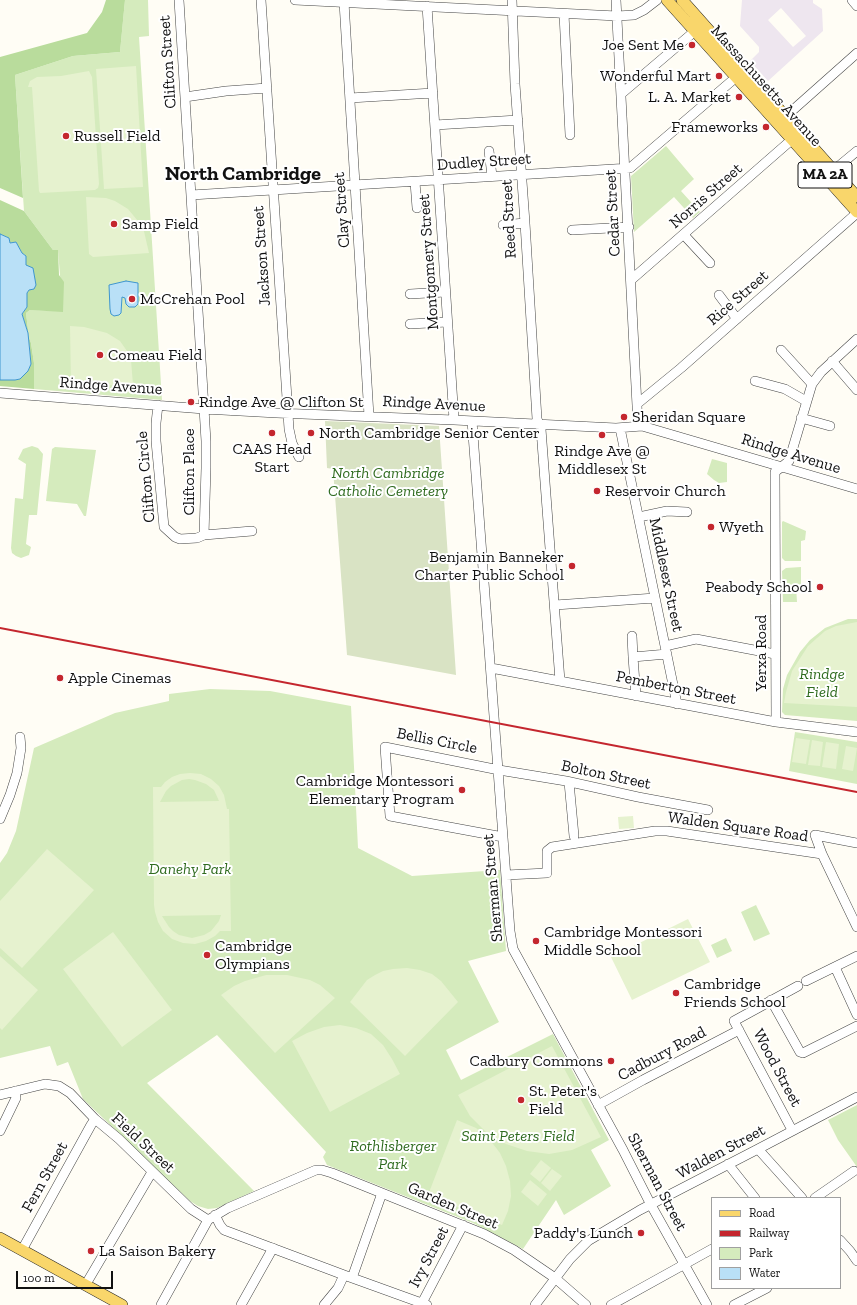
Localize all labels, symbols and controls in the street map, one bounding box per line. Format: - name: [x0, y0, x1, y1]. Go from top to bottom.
- street label: Clifton Street: [155, 15, 181, 109]
- street label: Massachusetts Avenue: [707, 21, 825, 151]
- place label: Joe Sent Me: [602, 35, 684, 55]
- marker: Joe Sent Me: [687, 40, 697, 50]
- place label: Wonderful Mart: [600, 66, 711, 86]
- marker: Wonderful Mart: [714, 71, 724, 81]
- place label: L. A. Market: [648, 87, 731, 107]
- marker: L. A. Market: [734, 92, 744, 102]
- place label: Frameworks: [671, 117, 758, 137]
- marker: Frameworks: [761, 122, 771, 132]
- place label: Russell Field: [74, 126, 160, 146]
- marker: Russell Field: [61, 131, 71, 141]
- street label: Dudley Street: [436, 149, 532, 175]
- street label: Norris Street: [666, 159, 746, 233]
- district label: North Cambridge: [165, 162, 321, 186]
- road number: MA 2A: [798, 162, 852, 188]
- street label: Cedar Street: [601, 169, 625, 257]
- street label: Clay Street: [330, 171, 354, 249]
- street label: Reed Street: [497, 179, 521, 259]
- street label: Montgomery Street: [415, 193, 443, 331]
- street label: Jackson Street: [249, 205, 275, 307]
- place label: Samp Field: [122, 214, 198, 234]
- marker: Samp Field: [109, 219, 119, 229]
- street label: Rice Street: [703, 266, 773, 330]
- place label: McCrehan Pool: [140, 289, 245, 309]
- marker: McCrehan Pool: [127, 294, 137, 304]
- place label: Comeau Field: [108, 345, 202, 365]
- marker: Comeau Field: [95, 350, 105, 360]
- street label: Rindge Avenue: [59, 373, 163, 399]
- place label: Rindge Ave @ Clifton St: [199, 392, 364, 412]
- street label: Rindge Avenue: [382, 392, 486, 416]
- marker: Rindge Ave @ Clifton St: [186, 397, 196, 407]
- place label: Sheridan Square: [632, 407, 746, 427]
- marker: Sheridan Square: [619, 412, 629, 422]
- place label: North Cambridge Senior Center: [319, 423, 540, 443]
- street label: Clifton Place: [179, 428, 199, 516]
- marker: CAAS Head Start: [267, 428, 277, 438]
- marker: North Cambridge Senior Center: [306, 428, 316, 438]
- street label: Clifton Circle: [132, 430, 160, 524]
- marker: Rindge Ave @ Middlesex St: [597, 430, 607, 440]
- street label: Rindge Avenue: [739, 430, 843, 478]
- place label: CAAS Head Start: [233, 439, 311, 477]
- place label: Rindge Ave @ Middlesex St: [554, 441, 650, 479]
- park label: North Cambridge Catholic Cemetery: [328, 463, 448, 501]
- place label: Reservoir Church: [605, 481, 726, 501]
- marker: Reservoir Church: [592, 486, 602, 496]
- street label: Middlesex Street: [645, 516, 687, 634]
- place label: Wyeth: [719, 517, 764, 537]
- marker: Wyeth: [706, 522, 716, 532]
- place label: Benjamin Banneker Charter Public School: [414, 547, 564, 585]
- marker: Benjamin Banneker Charter Public School: [567, 561, 577, 571]
- place label: Peabody School: [705, 577, 812, 597]
- marker: Peabody School: [815, 582, 825, 592]
- street label: Yerxa Road: [751, 615, 771, 691]
- park label: Rindge Field: [799, 664, 845, 702]
- street label: Pemberton Street: [614, 667, 738, 709]
- place label: Apple Cinemas: [68, 668, 171, 688]
- marker: Apple Cinemas: [55, 673, 65, 683]
- street label: Bellis Circle: [395, 724, 479, 758]
- street label: Bolton Street: [559, 756, 653, 794]
- place label: Cambridge Montessori Elementary Program: [296, 771, 454, 809]
- marker: Cambridge Montessori Elementary Program: [457, 785, 467, 795]
- street label: Walden Square Road: [667, 808, 809, 846]
- street label: Sherman Street: [479, 833, 507, 943]
- park label: Danehy Park: [149, 859, 231, 879]
- place label: Cambridge Montessori Middle School: [544, 922, 702, 960]
- place label: Cambridge Olympians: [215, 936, 292, 974]
- marker: Cambridge Montessori Middle School: [531, 936, 541, 946]
- marker: Cambridge Olympians: [202, 950, 212, 960]
- place label: Cambridge Friends School: [684, 974, 786, 1012]
- marker: Cambridge Friends School: [671, 988, 681, 998]
- street label: Cadbury Road: [615, 1023, 709, 1085]
- street label: Wood Street: [749, 1026, 805, 1110]
- place label: Cadbury Commons: [470, 1051, 603, 1071]
- marker: Cadbury Commons: [606, 1056, 616, 1066]
- place label: St. Peter's Field: [529, 1081, 597, 1119]
- marker: St. Peter's Field: [516, 1095, 526, 1105]
- street label: Field Street: [107, 1109, 179, 1177]
- street label: Walden Street: [673, 1121, 769, 1183]
- park label: Saint Peters Field: [461, 1126, 575, 1146]
- street label: Sherman Street: [623, 1130, 691, 1234]
- park label: Rothlisberger Park: [350, 1136, 436, 1174]
- street label: Fern Street: [18, 1138, 72, 1216]
- street label: Garden Street: [405, 1178, 501, 1234]
- legend: [711, 1197, 841, 1289]
- text: Road: [749, 1206, 775, 1220]
- street label: Ivy Street: [405, 1223, 453, 1291]
- place label: Paddy's Lunch: [534, 1223, 633, 1243]
- text: Railway: [749, 1226, 790, 1240]
- marker: Paddy's Lunch: [636, 1228, 646, 1238]
- place label: La Saison Bakery: [99, 1241, 216, 1261]
- marker: La Saison Bakery: [86, 1246, 96, 1256]
- text: Park: [749, 1246, 773, 1260]
- scale bar: [18, 1263, 115, 1289]
- text: Water: [749, 1266, 781, 1280]
- text: 100 m: [23, 1271, 55, 1285]

